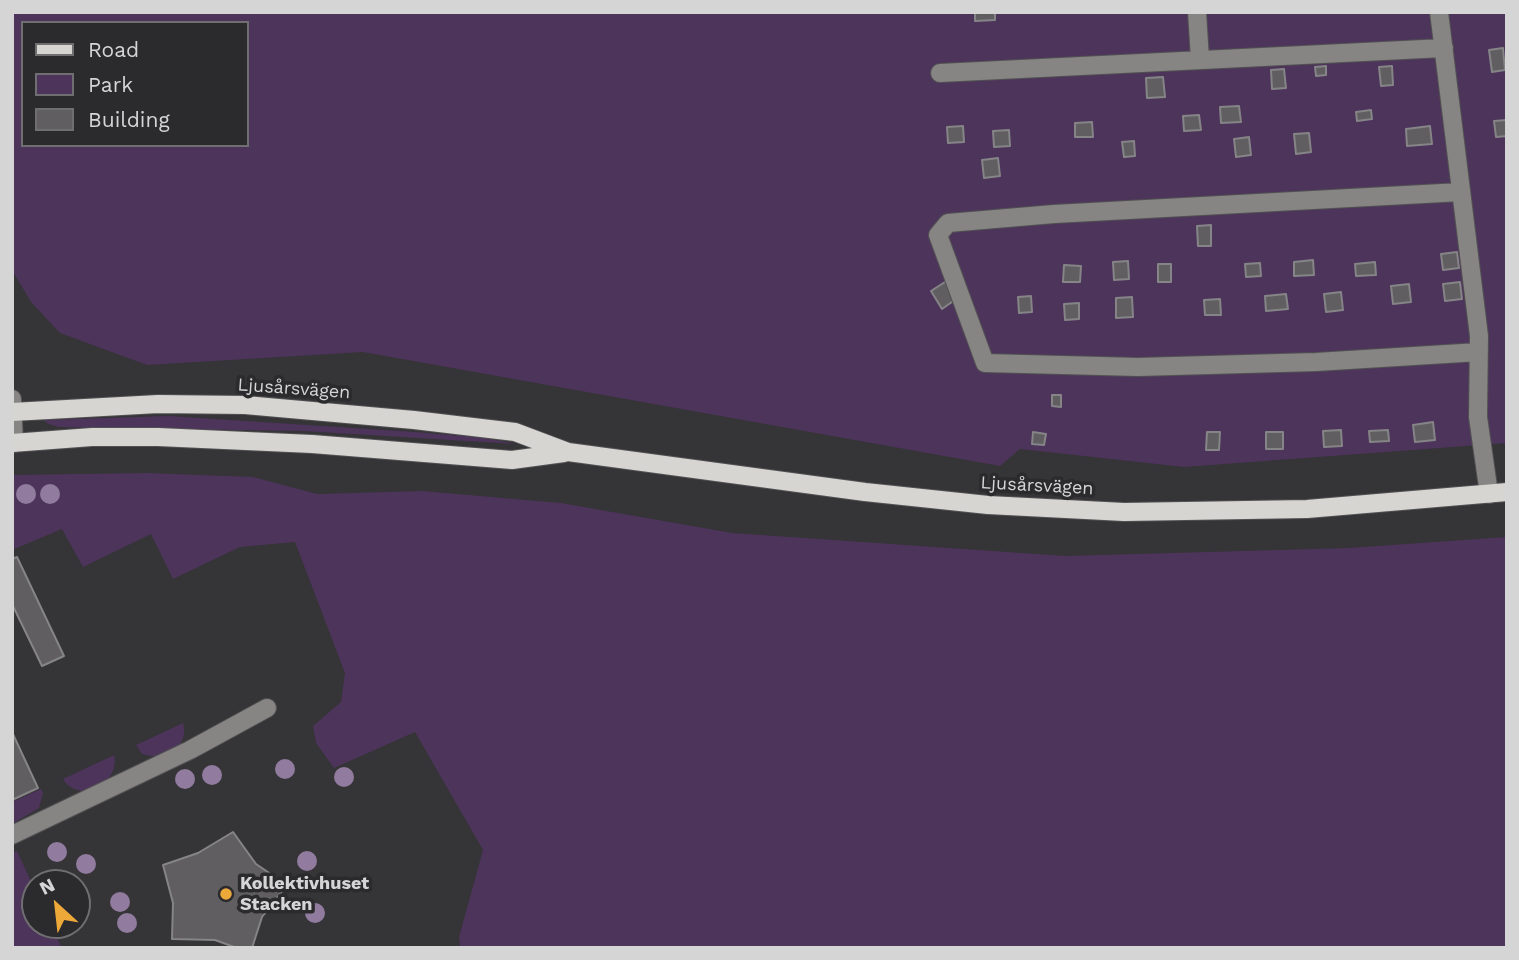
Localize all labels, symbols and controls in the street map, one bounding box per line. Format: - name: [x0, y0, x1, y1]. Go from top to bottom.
- legend: [21, 21, 248, 147]
- text: Road: [88, 37, 139, 62]
- text: Park: [88, 72, 133, 97]
- text: Building: [88, 107, 170, 132]
- street label: Ljusårsvägen: [237, 374, 351, 404]
- street label: Ljusårsvägen: [980, 472, 1094, 500]
- north arrow: [21, 869, 91, 939]
- text: N: [36, 873, 59, 900]
- place label: Kollektivhuset Stacken: [240, 873, 369, 916]
- marker: Kollektivhuset Stacken: [218, 886, 234, 902]

